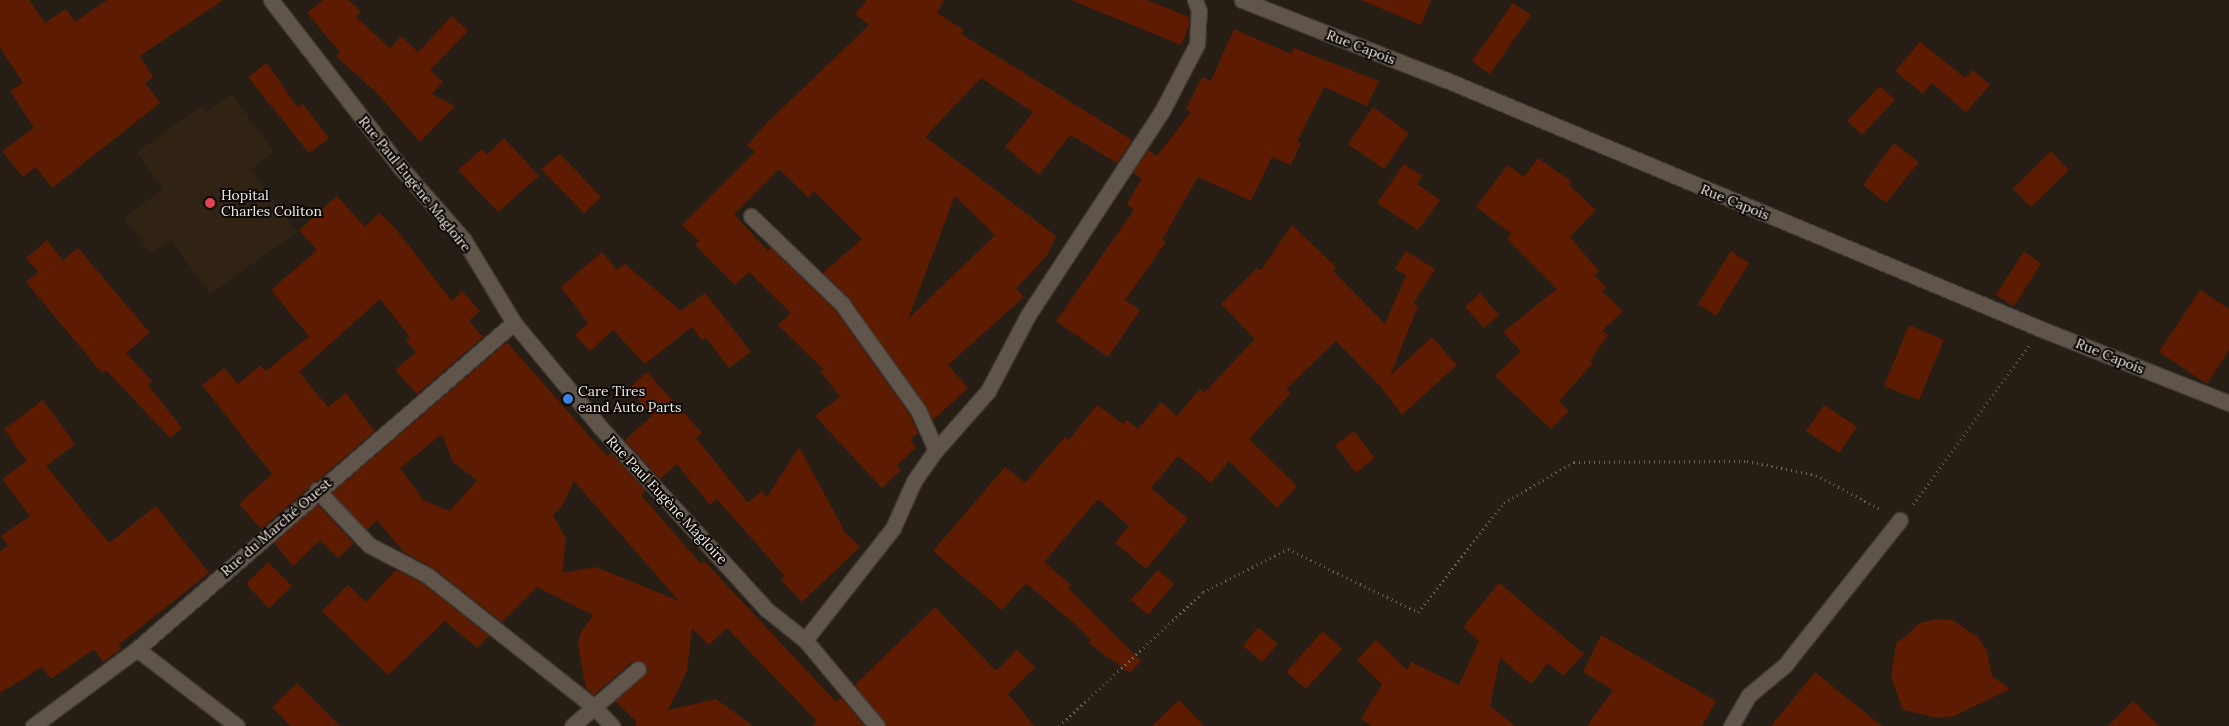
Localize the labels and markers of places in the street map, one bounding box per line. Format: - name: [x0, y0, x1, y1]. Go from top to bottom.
- place label: Hopital Charles Coliton: [221, 187, 322, 220]
- marker: Hopital Charles Coliton: [203, 196, 217, 210]
- place label: Care Tires eand Auto Parts: [578, 383, 681, 416]
- marker: Care Tires eand Auto Parts: [562, 393, 574, 405]

